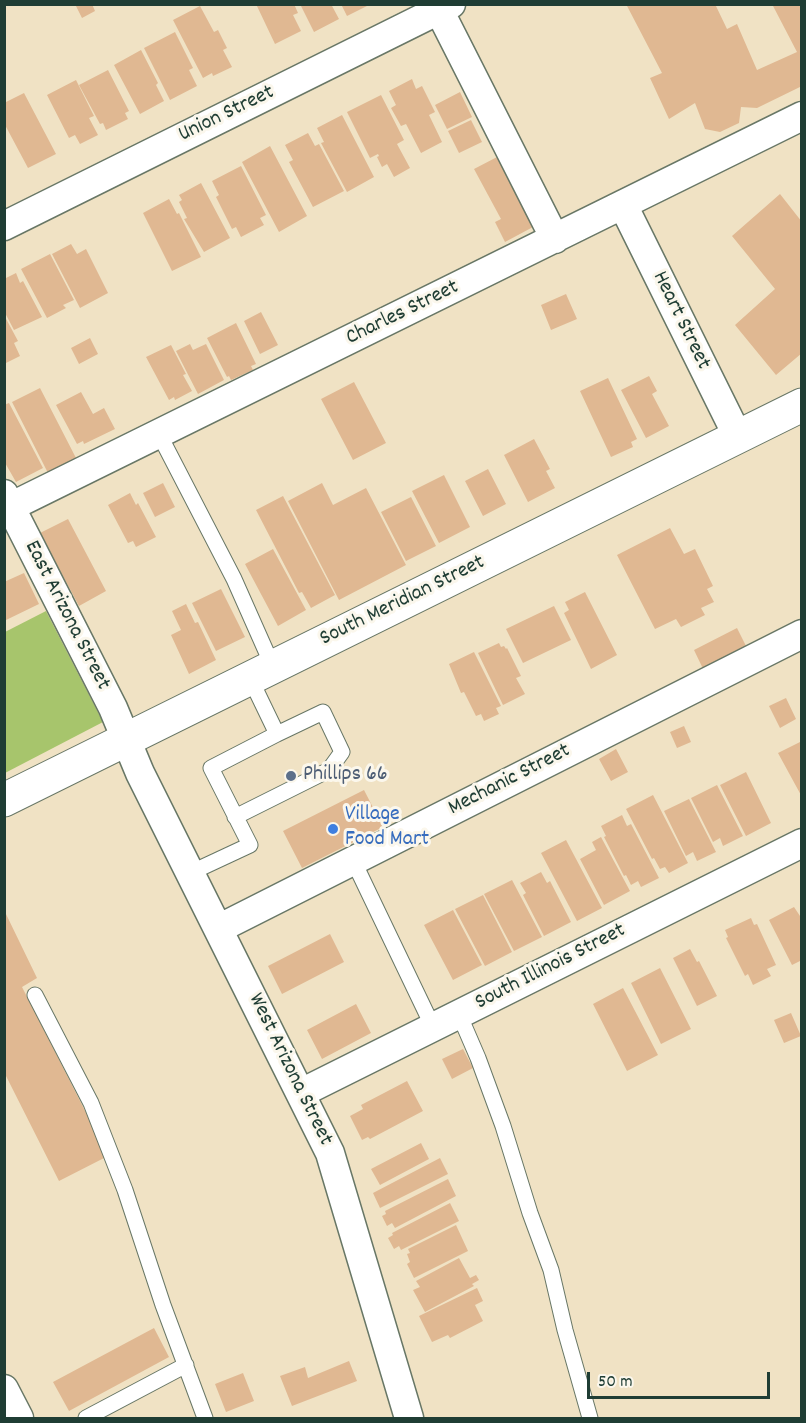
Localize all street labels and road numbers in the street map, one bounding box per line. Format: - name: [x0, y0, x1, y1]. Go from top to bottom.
- street label: Union Street: [175, 81, 279, 149]
- street label: Heart Street: [645, 268, 715, 374]
- street label: Charles Street: [342, 275, 464, 353]
- street label: East Arizona Street: [17, 537, 115, 695]
- street label: South Meridian Street: [316, 551, 490, 653]
- street label: Mechanic Street: [445, 739, 575, 823]
- street label: South Illinois Street: [471, 919, 631, 1017]
- street label: West Arizona Street: [241, 990, 337, 1150]

